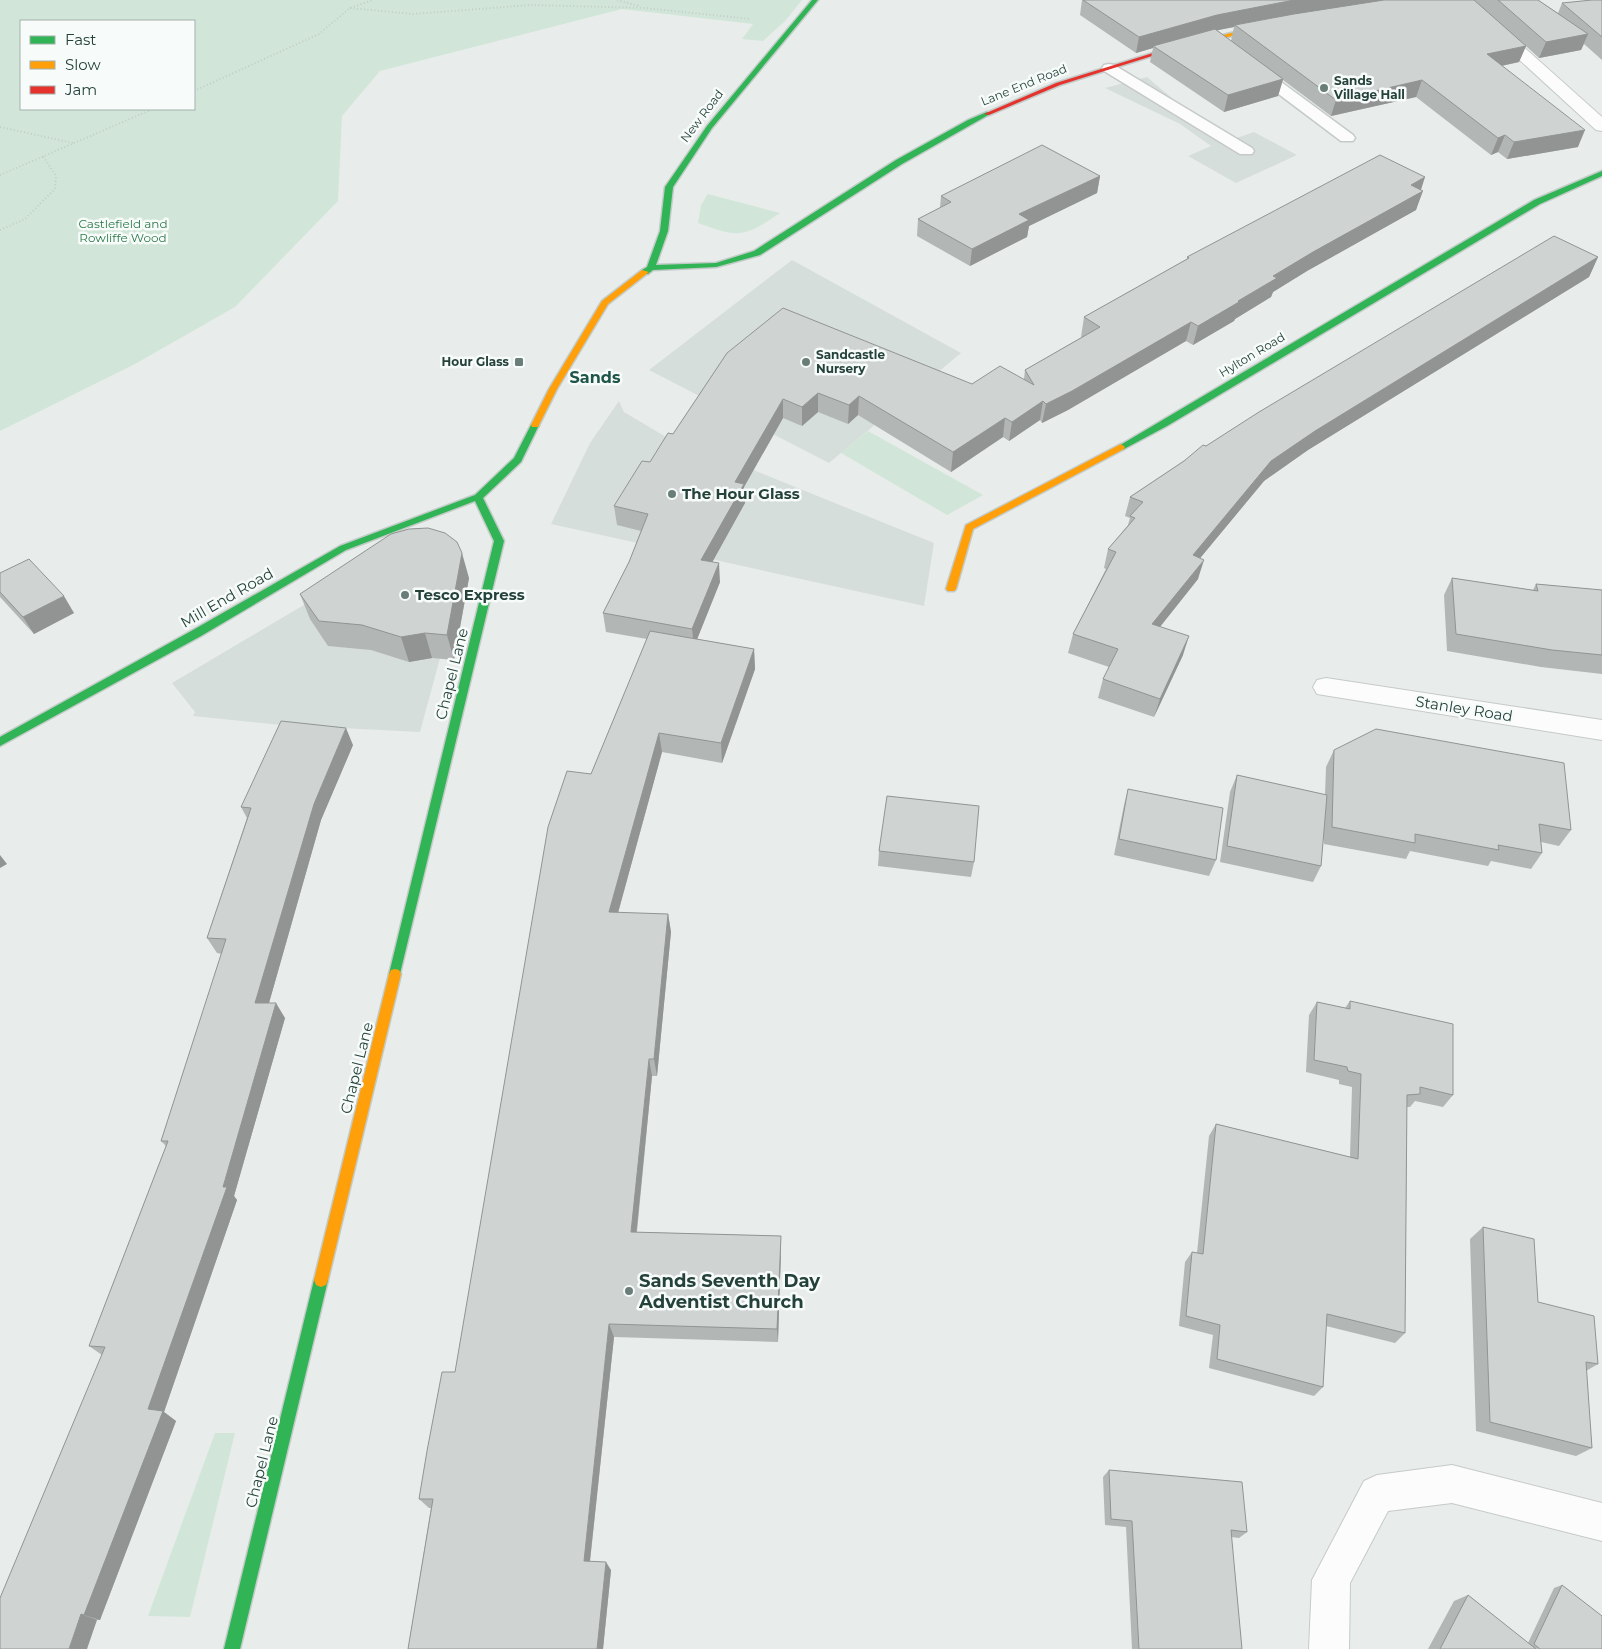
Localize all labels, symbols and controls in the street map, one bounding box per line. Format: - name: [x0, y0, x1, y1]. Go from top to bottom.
- legend: [20, 20, 195, 110]
- text: Fast: [65, 30, 96, 49]
- text: Slow: [65, 55, 101, 74]
- street label: Lane End Road: [979, 60, 1069, 109]
- place label: Sands Village Hall: [1333, 73, 1405, 102]
- text: Jam: [64, 80, 97, 99]
- marker: Sands Village Hall: [1318, 82, 1330, 94]
- street label: New Road: [677, 86, 726, 145]
- park label: Castlefield and Rowliffe Wood: [78, 216, 168, 245]
- street label: Hylton Road: [1216, 329, 1287, 380]
- place label: Sandcastle Nursery: [816, 347, 885, 376]
- place label: Hour Glass: [442, 354, 510, 369]
- marker: Hour Glass: [513, 356, 525, 368]
- marker: Sandcastle Nursery: [800, 356, 812, 368]
- district label: Sands: [570, 368, 621, 387]
- place label: The Hour Glass: [682, 484, 800, 503]
- marker: The Hour Glass: [666, 488, 678, 500]
- street label: Mill End Road: [177, 563, 276, 632]
- place label: Tesco Express: [415, 585, 525, 604]
- marker: Tesco Express: [399, 589, 411, 601]
- street label: Chapel Lane: [431, 626, 472, 722]
- street label: Stanley Road: [1414, 691, 1514, 726]
- street label: Chapel Lane: [336, 1020, 377, 1116]
- place label: Sands Seventh Day Adventist Church: [638, 1270, 820, 1313]
- marker: Sands Seventh Day Adventist Church: [623, 1285, 635, 1297]
- street label: Chapel Lane: [241, 1414, 282, 1510]

